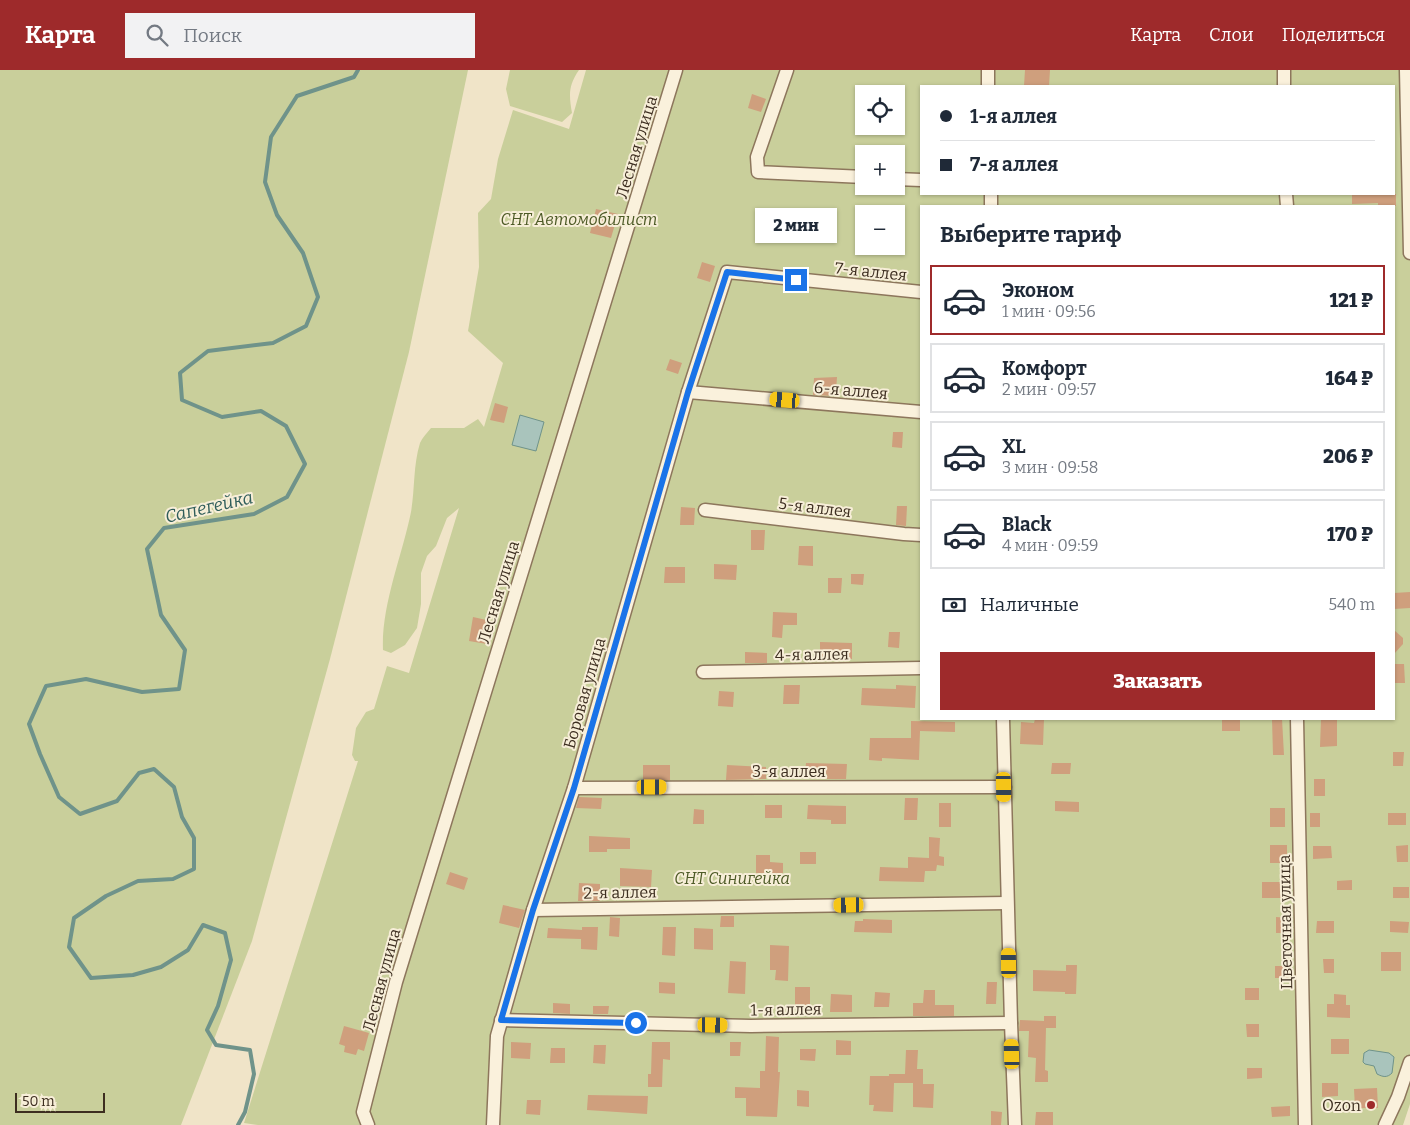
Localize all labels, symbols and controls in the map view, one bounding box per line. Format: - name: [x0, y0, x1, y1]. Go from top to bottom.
- search box: [125, 13, 475, 58]
- text: Карта: [25, 21, 95, 49]
- icon: search: [143, 21, 171, 49]
- text: Поиск: [183, 24, 242, 47]
- text: Карта: [1130, 24, 1181, 46]
- text: Слои: [1209, 24, 1254, 46]
- text: Поделиться: [1282, 24, 1385, 46]
- map controls: [855, 85, 905, 255]
- button: locate: [855, 85, 905, 135]
- street label: Лесная улица: [612, 93, 661, 201]
- text: 1-я аллея: [970, 105, 1057, 128]
- button: +: [855, 145, 905, 195]
- text: 7-я аллея: [970, 153, 1058, 176]
- button: −: [855, 205, 905, 255]
- callout: 2 мин: [755, 208, 837, 242]
- park label: СНТ Автомобилист: [501, 210, 657, 229]
- text: 2 мин: [773, 216, 819, 235]
- text: Выберите тариф: [940, 221, 1121, 248]
- street label: 7-я аллея: [834, 258, 908, 285]
- route end: [785, 269, 807, 291]
- icon: car: [942, 278, 987, 323]
- text: Эконом: [1002, 279, 1074, 302]
- text: 121 ₽: [1329, 289, 1373, 312]
- text: 1 мин · 09:56: [1002, 302, 1096, 321]
- icon: car: [942, 356, 987, 401]
- text: Комфорт: [1002, 357, 1087, 380]
- text: 164 ₽: [1326, 367, 1373, 390]
- street label: 6-я аллея: [813, 378, 889, 403]
- text: 2 мин · 09:57: [1002, 380, 1096, 399]
- car: [769, 391, 800, 409]
- icon: car: [942, 434, 987, 479]
- text: XL: [1002, 435, 1026, 458]
- text: 206 ₽: [1323, 445, 1373, 468]
- text: 3 мин · 09:58: [1002, 458, 1098, 477]
- water label: Сапегейка: [163, 486, 255, 528]
- street label: 5-я аллея: [777, 494, 853, 521]
- icon: car: [942, 512, 987, 557]
- text: Black: [1002, 513, 1052, 536]
- text: 170 ₽: [1327, 523, 1373, 546]
- text: 4 мин · 09:59: [1002, 536, 1098, 555]
- street label: Лесная улица: [474, 538, 523, 646]
- icon: cash: [940, 591, 968, 619]
- text: Наличные: [980, 593, 1079, 616]
- text: 540 m: [1328, 595, 1375, 614]
- street label: Боровая улица: [560, 635, 609, 751]
- street label: 4-я аллея: [775, 644, 849, 665]
- button: Заказать: [940, 652, 1375, 710]
- street label: 3-я аллея: [752, 762, 826, 781]
- car: [996, 772, 1011, 802]
- car: [637, 780, 667, 795]
- street label: Цветочная улица: [1275, 854, 1296, 989]
- park label: СНТ Синигейка: [674, 869, 790, 888]
- street label: 2-я аллея: [583, 882, 657, 903]
- car: [833, 897, 864, 913]
- street label: Лесная улица: [359, 926, 404, 1034]
- car: [1001, 948, 1016, 978]
- street label: 1-я аллея: [750, 999, 822, 1020]
- route start: [625, 1012, 647, 1034]
- car: [697, 1017, 728, 1033]
- car: [1003, 1039, 1020, 1069]
- scale bar: [15, 1090, 105, 1113]
- text: 50 m: [22, 1093, 55, 1110]
- place label: Ozon: [1322, 1096, 1361, 1115]
- marker: Ozon: [1365, 1099, 1377, 1111]

